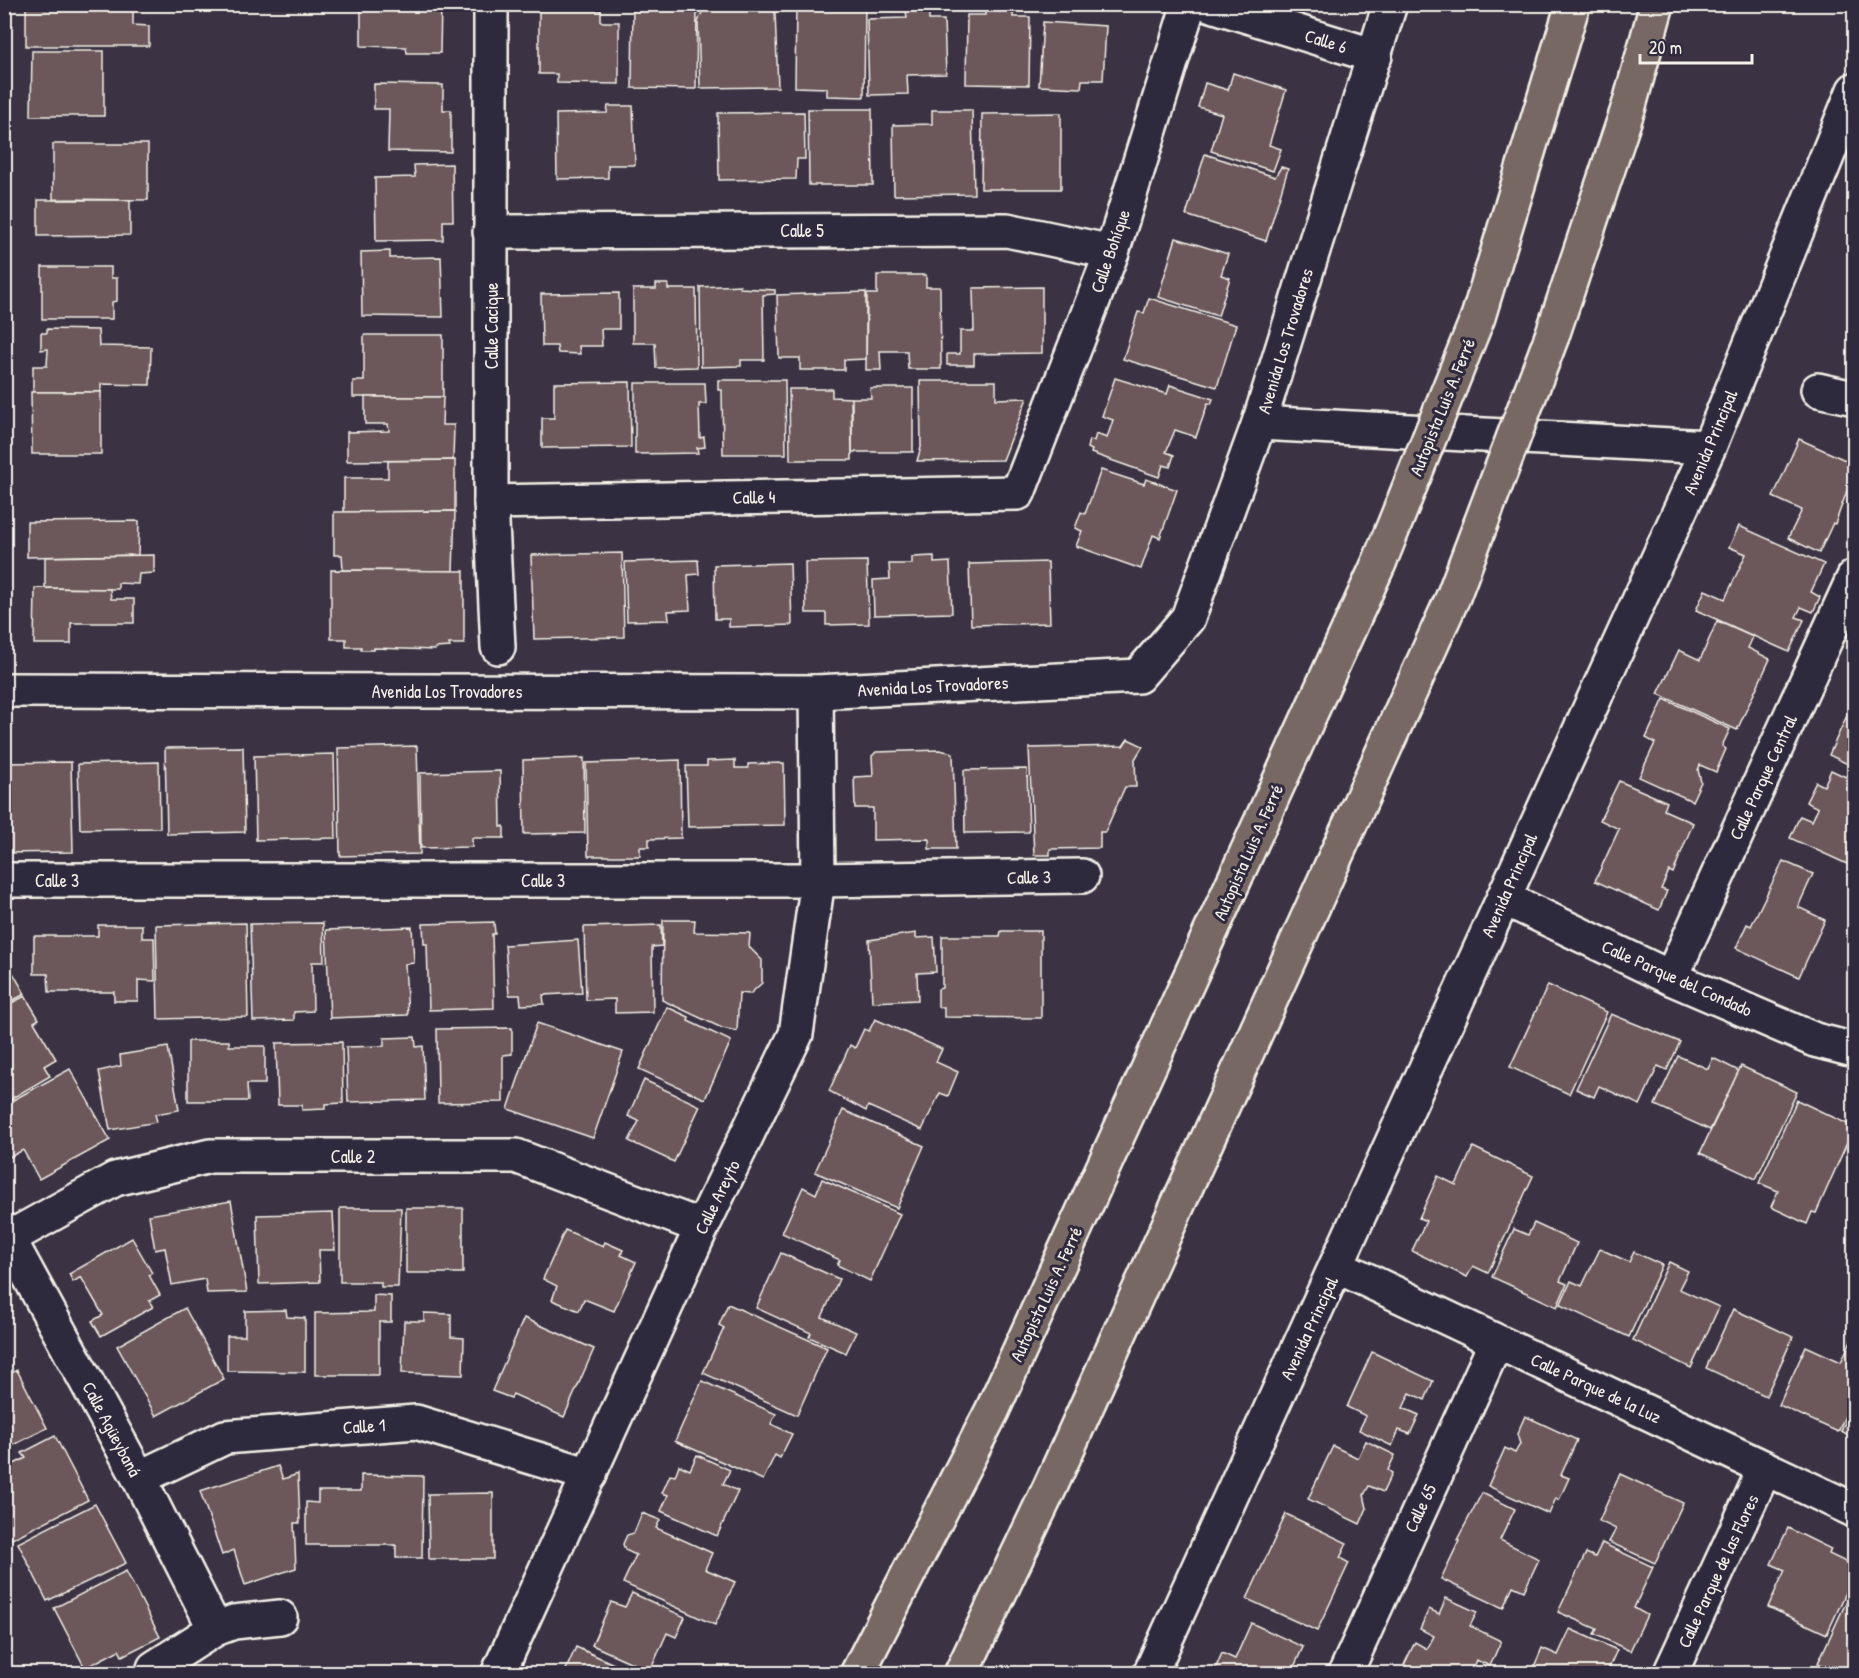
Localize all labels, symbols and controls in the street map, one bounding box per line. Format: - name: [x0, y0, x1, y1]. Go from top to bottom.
- street label: Calle 6: [1302, 23, 1350, 59]
- scale bar: [1640, 27, 1752, 65]
- text: 20 m: [1649, 35, 1682, 60]
- street label: Calle Bohíque: [1084, 206, 1136, 296]
- street label: Calle 5: [780, 218, 824, 243]
- street label: Avenida Los Trovadores: [1251, 265, 1319, 417]
- street label: Calle Cacique: [479, 283, 504, 369]
- street label: Autopista Luis A. Ferré: [1403, 335, 1481, 479]
- street label: Avenida Principal: [1677, 385, 1743, 498]
- street label: Calle 4: [732, 484, 776, 510]
- street label: Avenida Los Trovadores: [857, 670, 1009, 702]
- street label: Avenida Los Trovadores: [372, 679, 522, 704]
- street label: Calle Parque Central: [1723, 710, 1803, 844]
- street label: Autopista Luis A. Ferré: [1207, 780, 1289, 924]
- street label: Avenida Principal: [1475, 829, 1543, 941]
- street label: Calle 3: [1007, 864, 1051, 890]
- street label: Calle 3: [35, 868, 79, 893]
- street label: Calle 3: [521, 868, 565, 893]
- street label: Calle Parque del Condado: [1598, 934, 1756, 1022]
- street label: Calle 2: [331, 1144, 376, 1169]
- street label: Calle Areyto: [688, 1156, 746, 1238]
- street label: Autopista Luis A. Ferré: [1004, 1222, 1088, 1366]
- street label: Avenida Principal: [1274, 1272, 1344, 1384]
- street label: Calle Parque de la Luz: [1527, 1347, 1666, 1429]
- street label: Calle Agüeybaná: [76, 1377, 148, 1481]
- street label: Calle 1: [342, 1412, 386, 1440]
- street label: Calle 65: [1398, 1479, 1442, 1536]
- street label: Calle Parque de las Flores: [1671, 1490, 1765, 1652]

